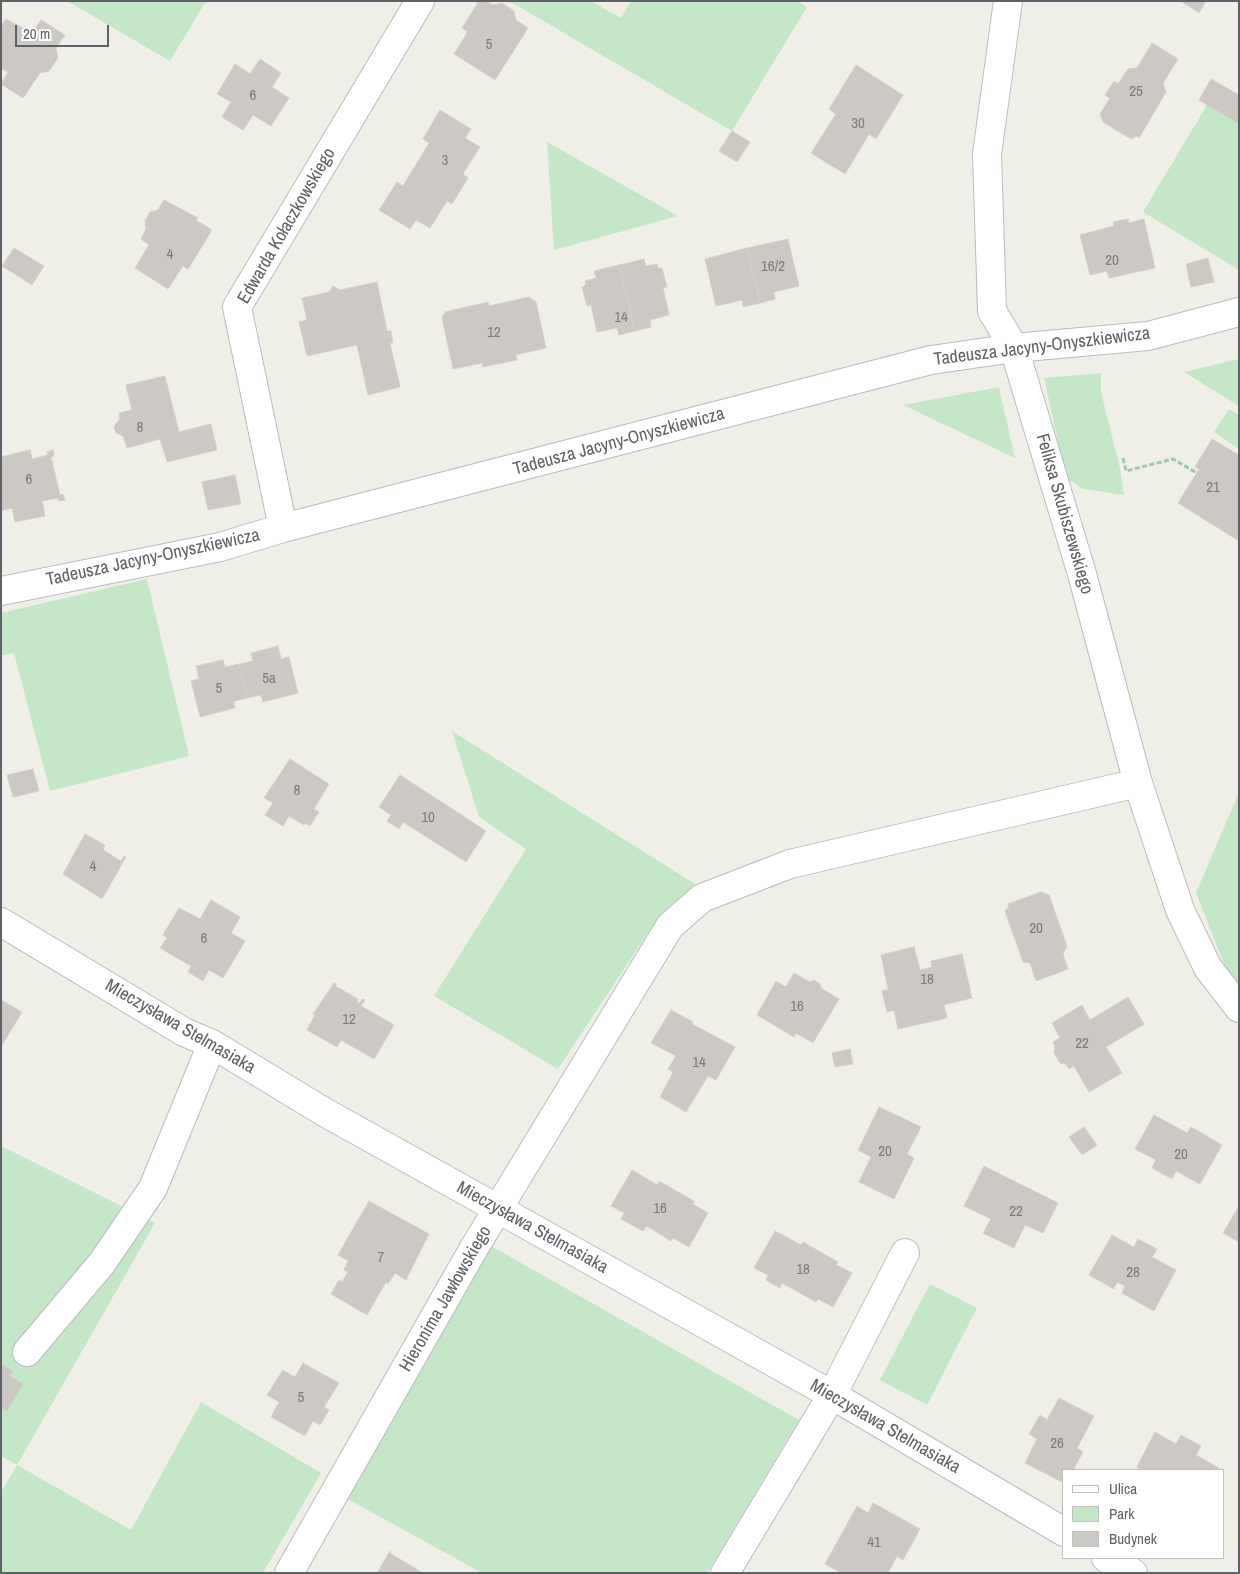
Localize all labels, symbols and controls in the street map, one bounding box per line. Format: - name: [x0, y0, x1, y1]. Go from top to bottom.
- scale bar: [18, 15, 111, 47]
- text: 20 m: [23, 23, 50, 44]
- house number: 5: [486, 36, 492, 54]
- house number: 25: [1129, 83, 1143, 101]
- house number: 6: [250, 87, 256, 105]
- house number: 30: [851, 115, 865, 133]
- street label: Edwarda Kołaczkowskiego: [234, 144, 340, 308]
- house number: 3: [442, 152, 448, 170]
- house number: 4: [167, 246, 173, 264]
- house number: 20: [1105, 252, 1119, 270]
- house number: 16/2: [761, 258, 785, 276]
- house number: 14: [614, 309, 628, 327]
- street label: Tadeusza Jacyny-Onyszkiewicza: [933, 323, 1151, 371]
- house number: 12: [487, 324, 501, 342]
- street label: Tadeusza Jacyny-Onyszkiewicza: [511, 403, 727, 481]
- house number: 8: [137, 419, 143, 437]
- street label: Feliksa Skubiszewskiego: [1031, 431, 1097, 597]
- house number: 6: [26, 471, 32, 489]
- house number: 21: [1206, 479, 1220, 497]
- street label: Tadeusza Jacyny-Onyszkiewicza: [44, 525, 262, 591]
- house number: 5a: [262, 670, 276, 688]
- house number: 5: [216, 680, 222, 698]
- house number: 8: [294, 782, 300, 800]
- house number: 10: [421, 809, 435, 827]
- house number: 4: [90, 858, 96, 876]
- house number: 20: [1029, 920, 1043, 938]
- house number: 6: [201, 930, 207, 948]
- house number: 18: [920, 971, 934, 989]
- street label: Mieczysława Stelmasiaka: [101, 975, 259, 1079]
- house number: 16: [790, 998, 804, 1016]
- house number: 12: [342, 1011, 356, 1029]
- house number: 22: [1075, 1035, 1089, 1053]
- house number: 14: [692, 1054, 706, 1072]
- house number: 20: [878, 1143, 892, 1161]
- house number: 20: [1174, 1146, 1188, 1164]
- street label: Mieczysława Stelmasiaka: [453, 1177, 611, 1279]
- house number: 16: [653, 1200, 667, 1218]
- house number: 22: [1009, 1203, 1023, 1221]
- street label: Hieronima Jawłowskiego: [395, 1222, 497, 1376]
- house number: 7: [378, 1249, 384, 1267]
- house number: 18: [796, 1261, 810, 1279]
- house number: 28: [1126, 1264, 1140, 1282]
- street label: Mieczysława Stelmasiaka: [806, 1375, 964, 1479]
- house number: 5: [298, 1389, 304, 1407]
- house number: 26: [1050, 1435, 1064, 1453]
- legend: [1062, 1469, 1225, 1559]
- text: Ulica: [1109, 1478, 1137, 1499]
- text: Park: [1109, 1503, 1134, 1524]
- text: Budynek: [1109, 1528, 1157, 1549]
- house number: 41: [867, 1534, 881, 1552]

